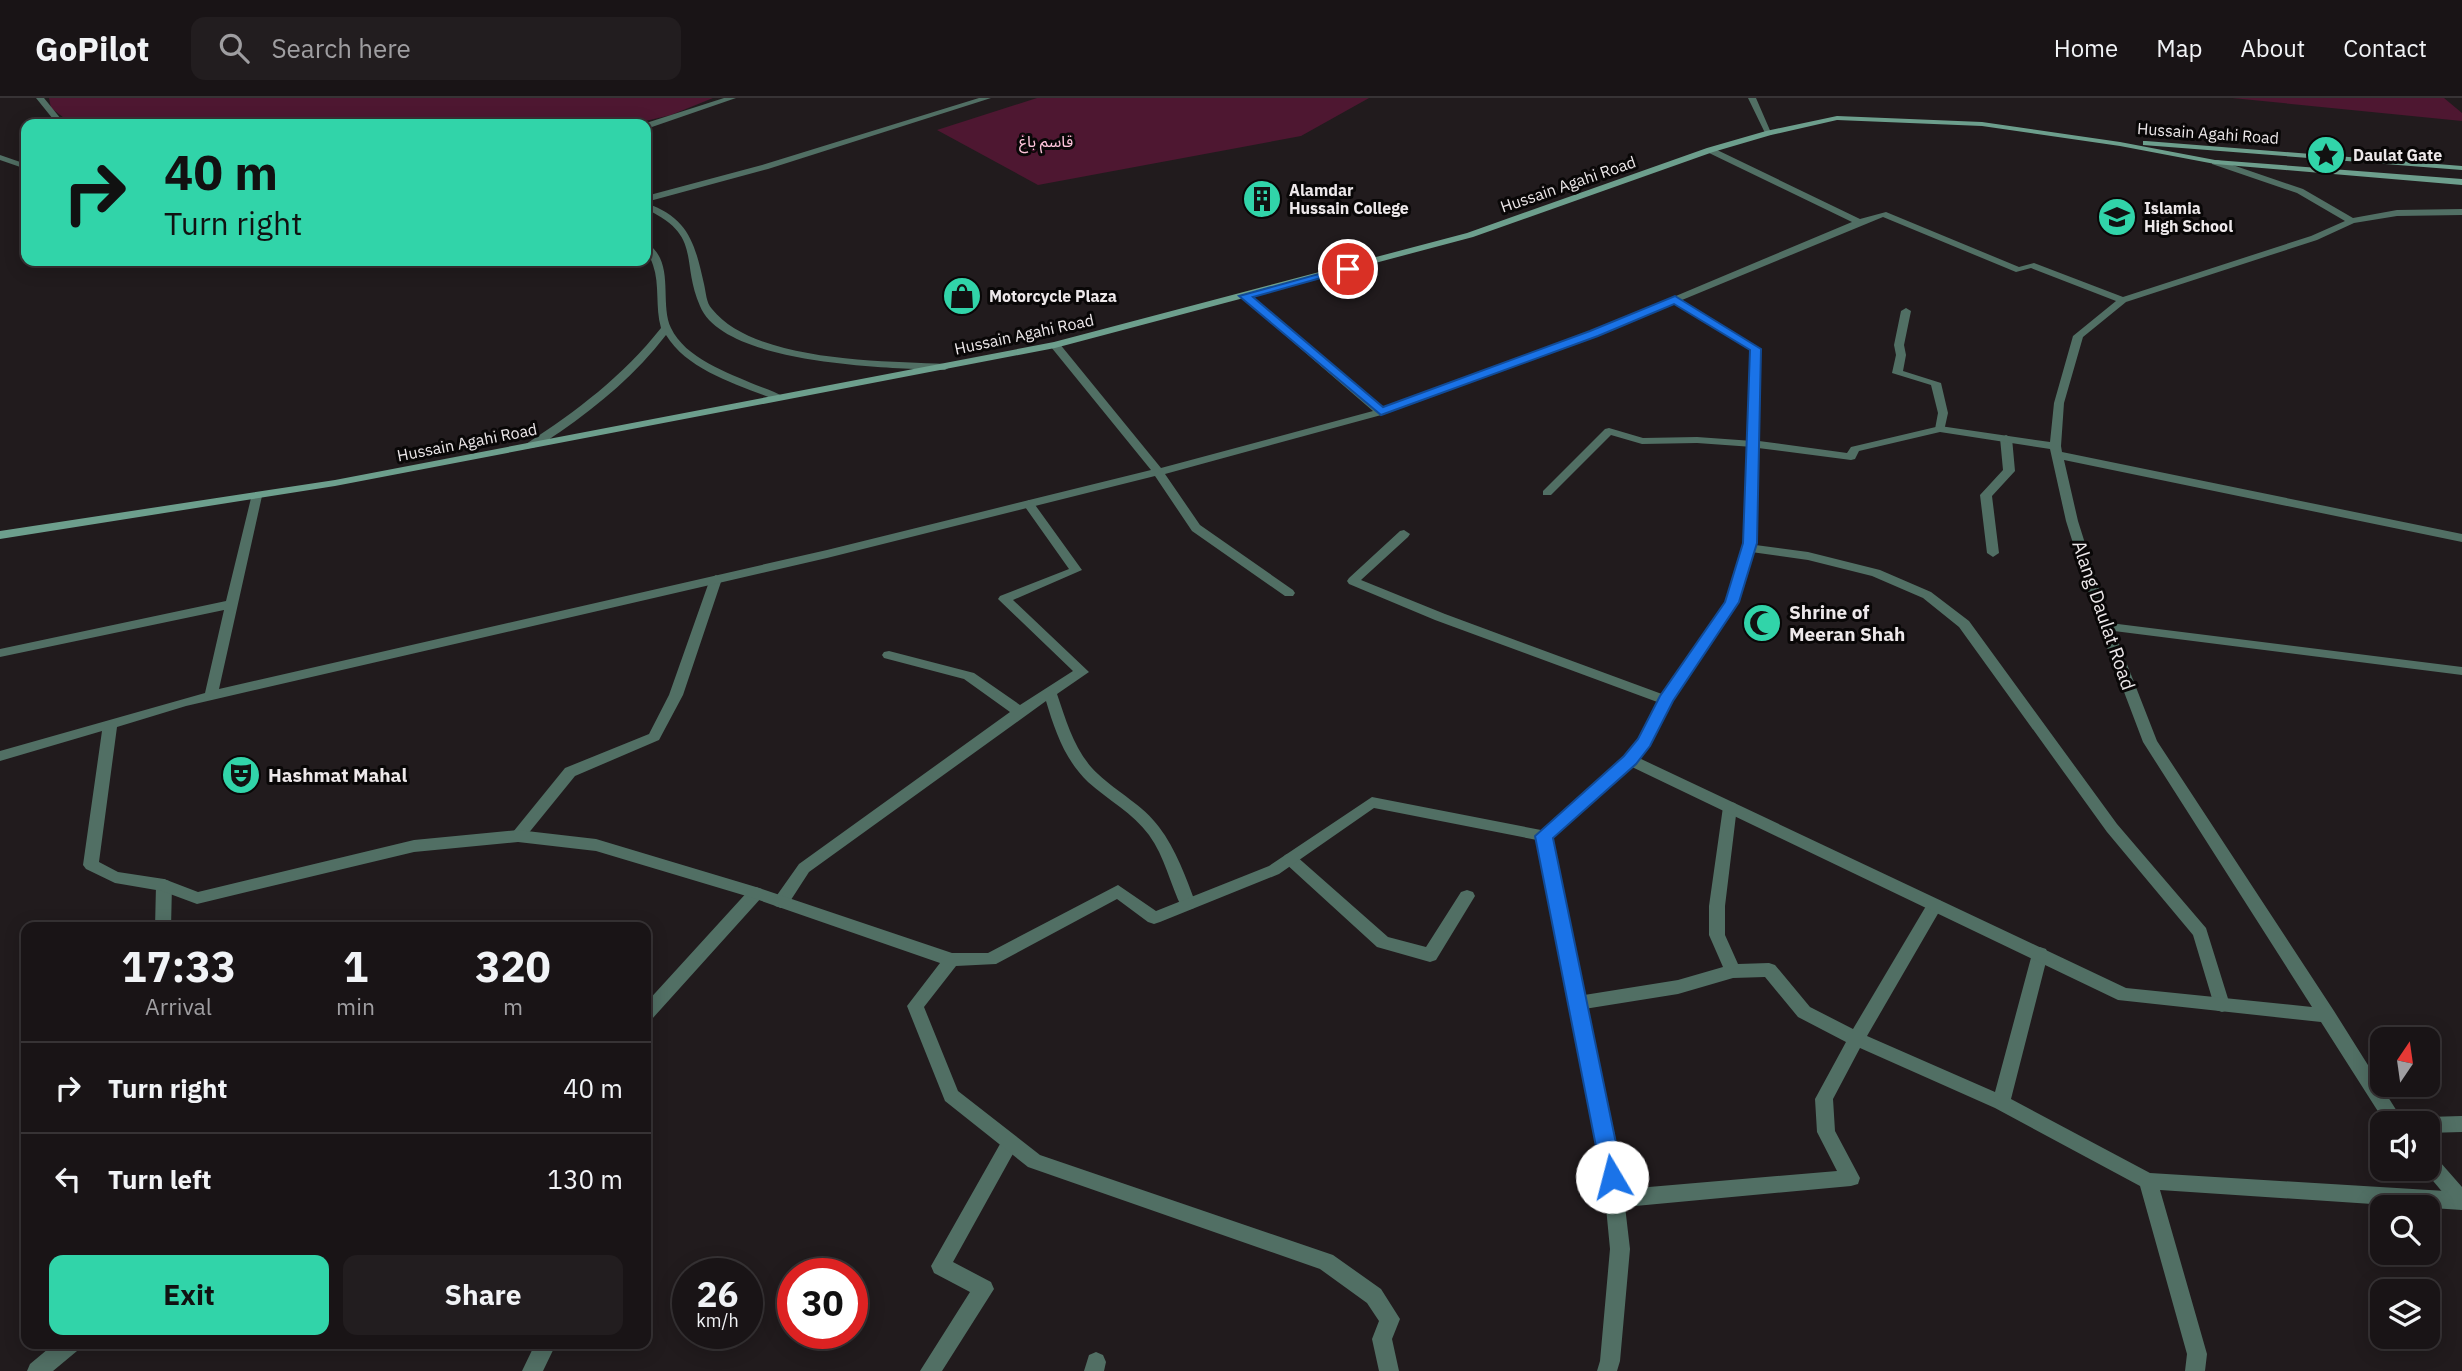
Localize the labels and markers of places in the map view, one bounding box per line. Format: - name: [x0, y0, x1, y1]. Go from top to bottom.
- place icon: Daulat Gate: [2305, 134, 2347, 176]
- place label: Daulat Gate: [2353, 145, 2442, 165]
- building icon: Alamdar Hussain College: [1241, 178, 1283, 220]
- place label: Alamdar Hussain College: [1289, 180, 1409, 218]
- school or university icon: Islamia High School: [2096, 196, 2138, 238]
- place label: Islamia High School: [2144, 198, 2233, 236]
- pin: [1318, 239, 1378, 299]
- shop icon: Motorcycle Plaza: [941, 275, 983, 317]
- place label: Motorcycle Plaza: [989, 286, 1117, 306]
- place label: Shrine of Meeran Shah: [1789, 600, 1905, 646]
- mosque icon: Shrine of Meeran Shah: [1741, 602, 1783, 644]
- theatre icon: Hashmat Mahal: [220, 754, 262, 796]
- place label: Hashmat Mahal: [268, 763, 407, 787]

